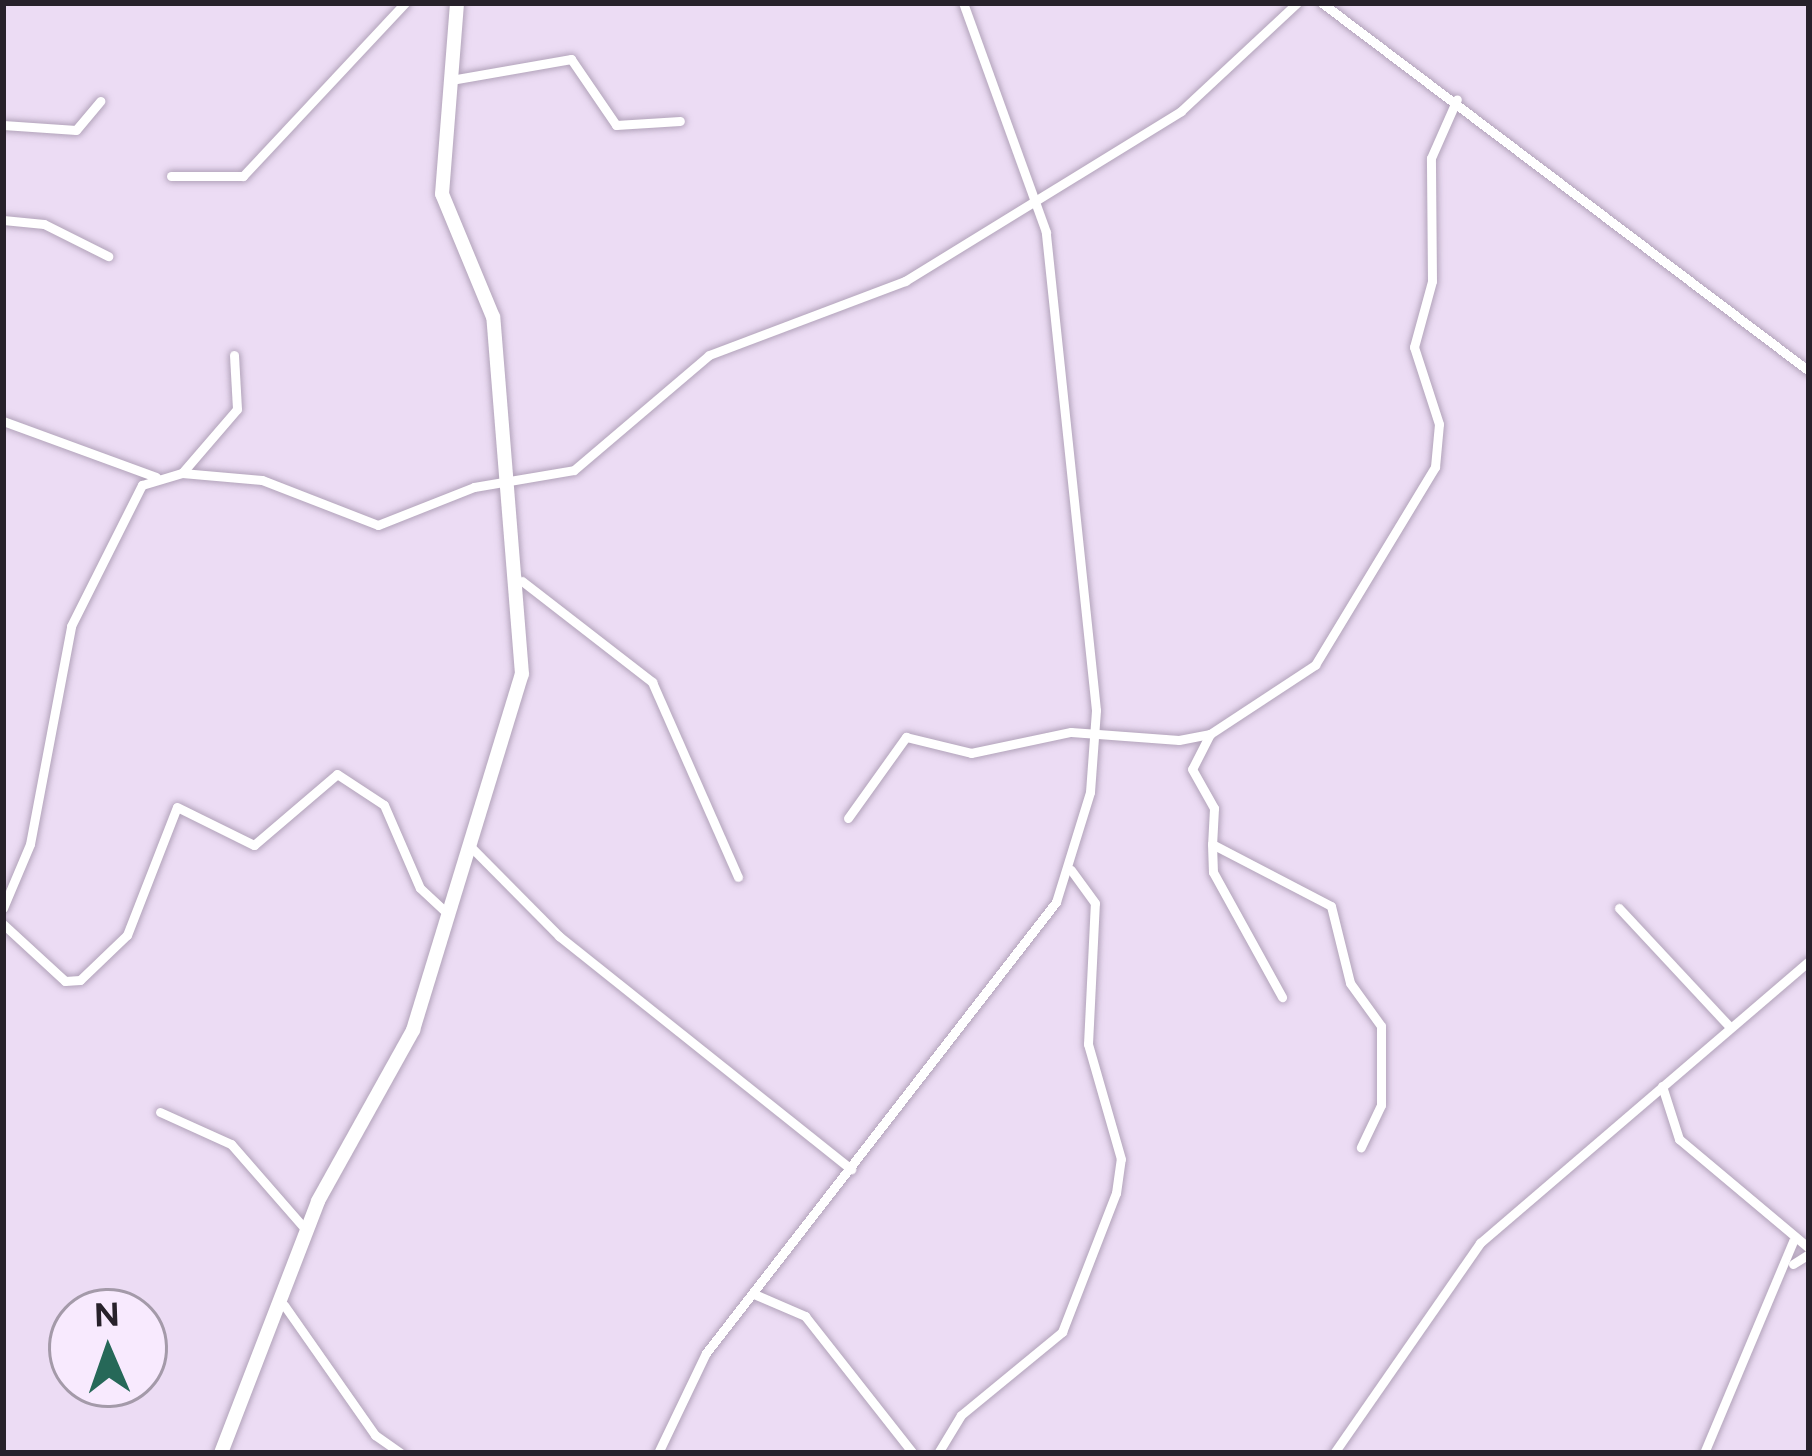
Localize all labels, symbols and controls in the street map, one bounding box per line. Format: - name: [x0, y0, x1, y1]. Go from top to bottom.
- north arrow: [48, 1288, 168, 1408]
- text: N: [93, 1295, 120, 1334]

